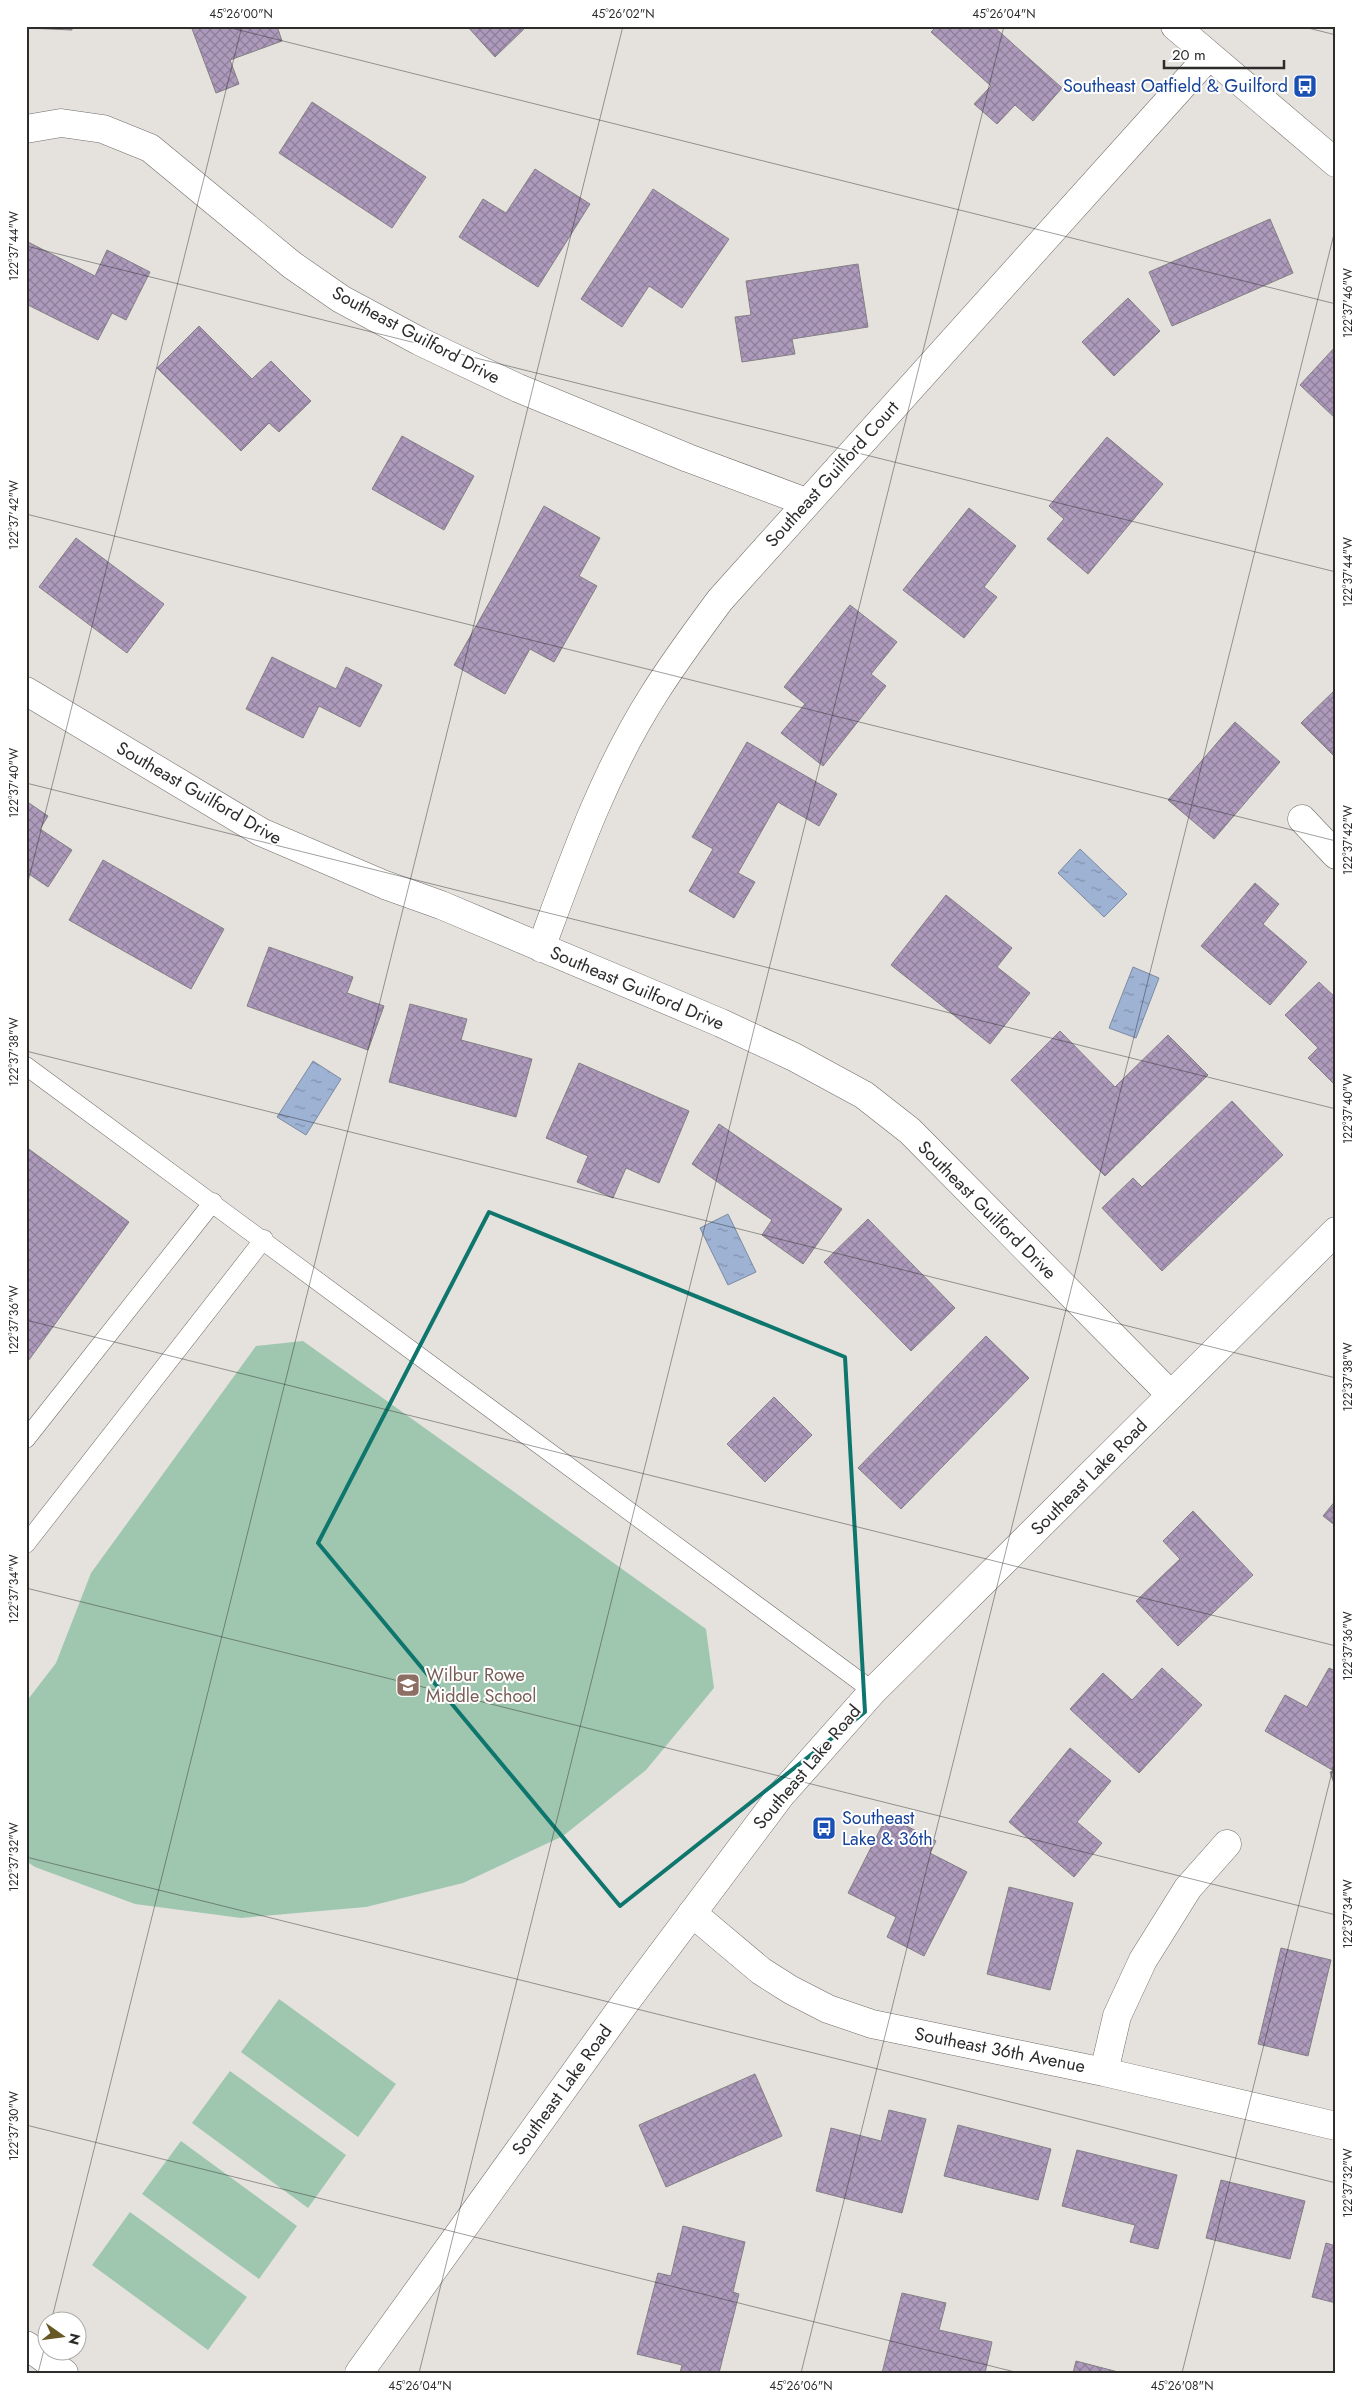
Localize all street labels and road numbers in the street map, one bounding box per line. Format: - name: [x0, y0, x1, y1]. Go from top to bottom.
- street label: Southeast Guilford Drive: [327, 280, 505, 390]
- street label: Southeast Guilford Court: [759, 395, 905, 553]
- street label: Southeast Guilford Drive: [112, 735, 286, 851]
- street label: Southeast Guilford Drive: [546, 940, 728, 1036]
- street label: Southeast Guilford Drive: [912, 1135, 1062, 1285]
- street label: Southeast Lake Road: [1025, 1413, 1153, 1541]
- street label: Southeast Lake Road: [747, 1699, 867, 1835]
- street label: Southeast Lake Road: [506, 2019, 618, 2161]
- street label: Southeast 36th Avenue: [912, 2021, 1088, 2079]

